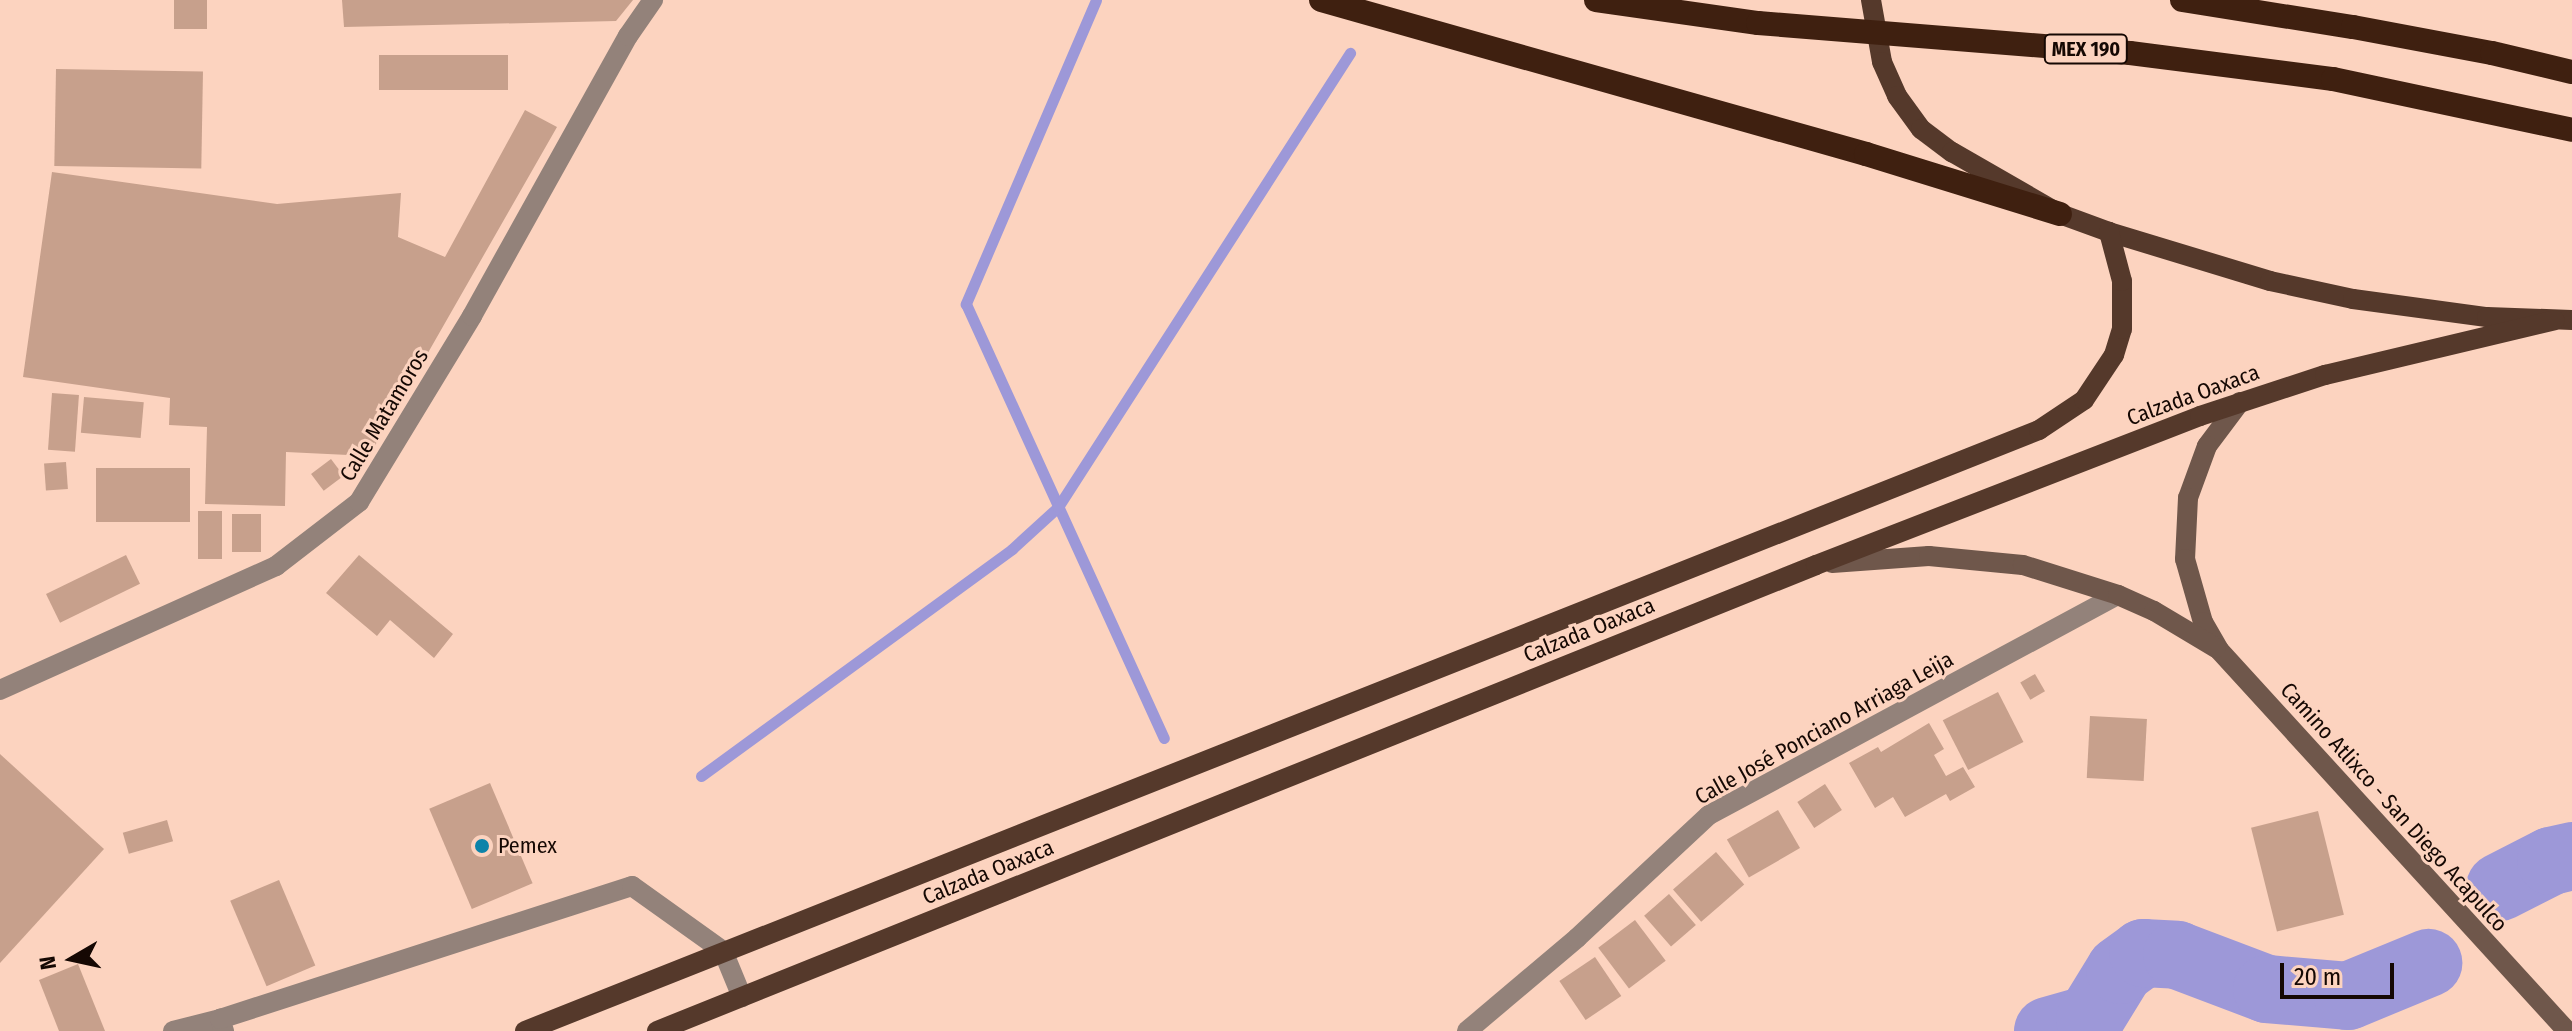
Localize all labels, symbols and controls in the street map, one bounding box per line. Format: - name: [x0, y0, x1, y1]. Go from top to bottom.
- road number: MEX 190: [2042, 33, 2130, 65]
- street label: Calle Matamoros: [334, 344, 434, 486]
- street label: Calzada Oaxaca: [2123, 359, 2263, 431]
- street label: Calzada Oaxaca: [1520, 592, 1658, 668]
- street label: Calle José Ponciano Arriaga Leija: [1690, 646, 1958, 810]
- street label: Camino Atlixco - San Diego Acapulco: [2275, 677, 2513, 937]
- place label: Pemex: [498, 833, 557, 859]
- street label: Calzada Oaxaca: [919, 834, 1057, 910]
- marker: Pemex: [473, 837, 491, 855]
- north arrow: [32, 919, 112, 999]
- scale bar: [2284, 947, 2398, 997]
- text: N: [33, 954, 62, 971]
- text: 20 m: [2294, 963, 2341, 991]

